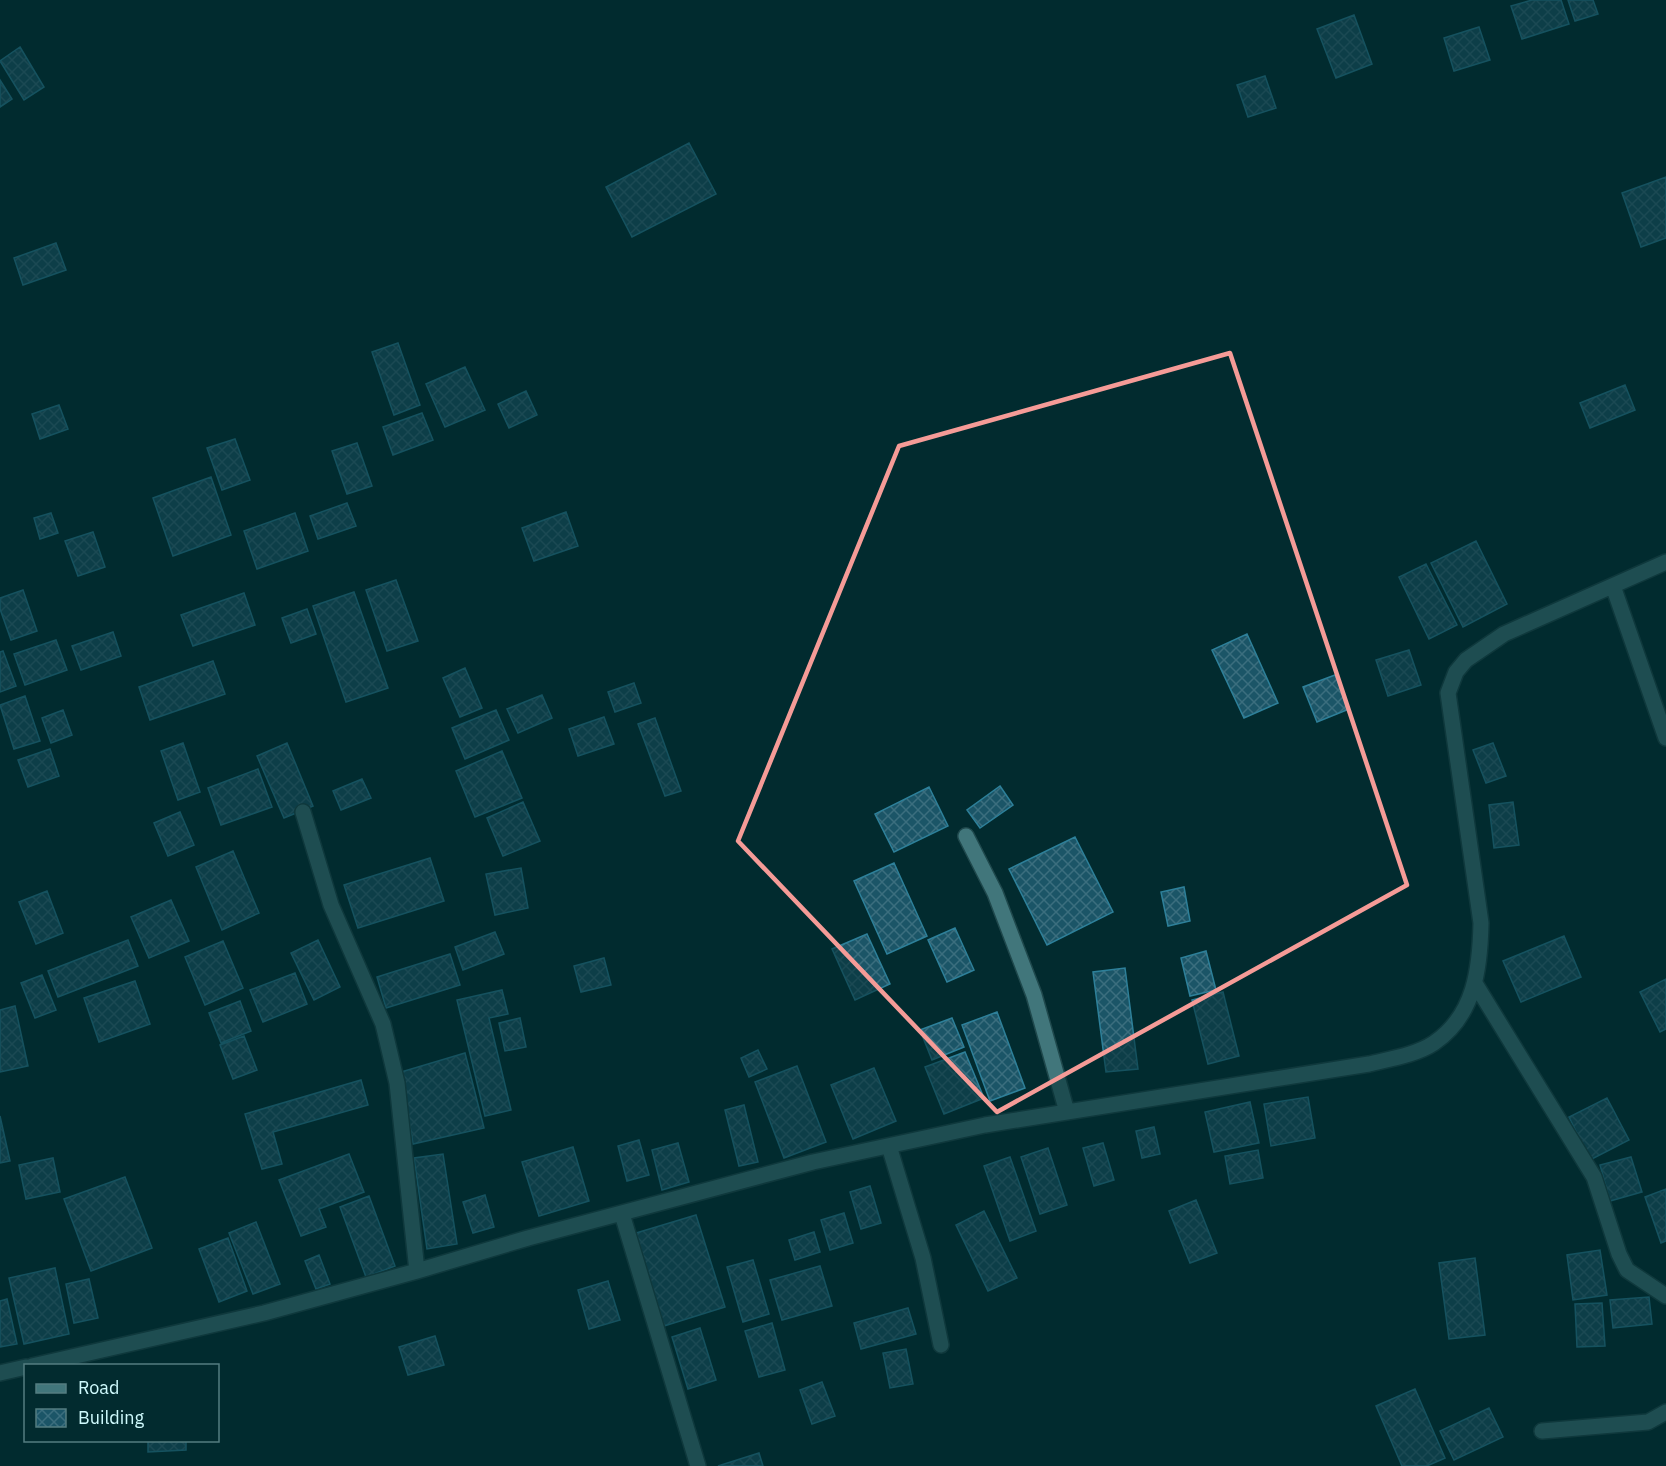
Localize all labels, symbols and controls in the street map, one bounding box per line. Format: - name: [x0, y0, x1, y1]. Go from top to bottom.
- legend: [24, 1364, 219, 1442]
- text: Road: [78, 1376, 119, 1399]
- text: Building: [78, 1406, 145, 1429]

